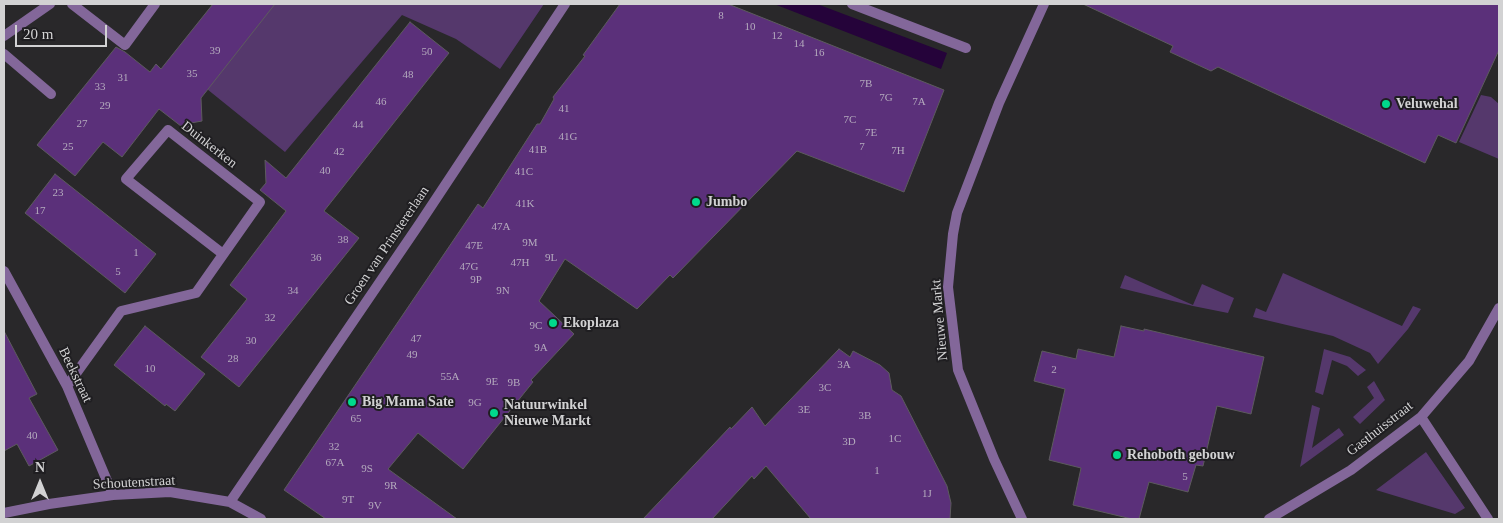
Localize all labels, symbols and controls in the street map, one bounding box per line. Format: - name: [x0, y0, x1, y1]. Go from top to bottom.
- house number: 8: [718, 9, 724, 23]
- scale bar: [18, 15, 110, 47]
- house number: 10: [744, 20, 756, 34]
- text: 20 m: [23, 26, 53, 42]
- house number: 12: [772, 29, 782, 43]
- house number: 14: [794, 37, 804, 51]
- house number: 39: [210, 44, 220, 58]
- house number: 50: [422, 45, 432, 59]
- house number: 16: [814, 46, 824, 60]
- house number: 35: [186, 67, 198, 81]
- house number: 48: [402, 68, 413, 82]
- house number: 31: [118, 71, 128, 85]
- house number: 7B: [860, 77, 872, 91]
- house number: 33: [94, 80, 106, 94]
- house number: 7G: [879, 91, 893, 105]
- house number: 46: [376, 95, 386, 109]
- house number: 7A: [912, 95, 926, 109]
- place label: Veluwehal: [1396, 96, 1458, 112]
- marker: Veluwehal: [1380, 98, 1392, 110]
- house number: 29: [100, 99, 110, 113]
- house number: 41: [558, 102, 570, 116]
- house number: 7C: [844, 113, 856, 127]
- house number: 27: [76, 117, 88, 131]
- street label: Duinkerken: [178, 118, 240, 172]
- house number: 44: [352, 118, 363, 132]
- house number: 7E: [865, 126, 877, 140]
- house number: 41G: [559, 130, 577, 144]
- house number: 25: [62, 140, 74, 154]
- house number: 7: [859, 140, 865, 154]
- house number: 41B: [529, 143, 547, 157]
- house number: 7H: [891, 144, 905, 158]
- house number: 42: [334, 145, 344, 159]
- house number: 40: [320, 164, 330, 178]
- house number: 41C: [515, 165, 533, 179]
- street label: Groen van Prinstererlaan: [341, 183, 433, 309]
- house number: 23: [52, 186, 64, 200]
- place label: Jumbo: [706, 194, 747, 210]
- marker: Jumbo: [690, 196, 702, 208]
- house number: 41K: [516, 197, 534, 211]
- house number: 17: [34, 204, 46, 218]
- house number: 47A: [492, 220, 510, 234]
- house number: 38: [338, 233, 348, 247]
- house number: 9M: [522, 236, 538, 250]
- house number: 47E: [465, 239, 483, 253]
- house number: 1: [133, 246, 139, 260]
- house number: 36: [310, 251, 322, 265]
- house number: 9L: [545, 251, 557, 265]
- house number: 47H: [511, 256, 529, 270]
- house number: 47G: [460, 260, 478, 274]
- house number: 5: [115, 265, 121, 279]
- house number: 9P: [470, 273, 482, 287]
- street label: Nieuwe Markt: [928, 279, 952, 361]
- house number: 34: [288, 284, 298, 298]
- house number: 9N: [496, 284, 510, 298]
- house number: 32: [264, 311, 276, 325]
- place label: Ekoplaza: [563, 315, 619, 331]
- marker: Ekoplaza: [547, 317, 559, 329]
- house number: 9C: [530, 319, 542, 333]
- house number: 47: [411, 332, 422, 346]
- house number: 30: [246, 334, 256, 348]
- house number: 9A: [534, 341, 548, 355]
- street label: Beekstraat: [54, 345, 96, 405]
- house number: 49: [407, 348, 418, 362]
- house number: 28: [228, 352, 238, 366]
- house number: 3A: [837, 358, 851, 372]
- house number: 10: [144, 362, 156, 376]
- house number: 2: [1051, 363, 1057, 377]
- house number: 55A: [441, 370, 459, 384]
- house number: 9E: [486, 375, 498, 389]
- house number: 9B: [508, 376, 520, 390]
- house number: 3C: [819, 381, 831, 395]
- place label: Big Mama Sate: [362, 394, 454, 410]
- marker: Big Mama Sate: [346, 396, 358, 408]
- house number: 9G: [468, 396, 482, 410]
- place label: Natuurwinkel Nieuwe Markt: [504, 397, 591, 430]
- street label: Gasthuisstraat: [1344, 398, 1416, 460]
- house number: 3E: [798, 403, 810, 417]
- marker: Natuurwinkel Nieuwe Markt: [488, 407, 500, 419]
- house number: 3B: [859, 409, 871, 423]
- house number: 65: [351, 412, 362, 426]
- house number: 40: [27, 429, 38, 443]
- house number: 1C: [889, 432, 901, 446]
- house number: 3D: [842, 435, 856, 449]
- house number: 32: [328, 440, 339, 454]
- place label: Rehoboth gebouw: [1127, 447, 1235, 463]
- marker: Rehoboth gebouw: [1111, 449, 1123, 461]
- house number: 67A: [326, 456, 344, 470]
- north arrow: [15, 458, 65, 508]
- text: N: [35, 460, 45, 475]
- house number: 9S: [361, 462, 373, 476]
- house number: 1: [874, 464, 880, 478]
- house number: 5: [1182, 470, 1188, 484]
- street label: Schoutenstraat: [92, 472, 176, 494]
- house number: 9R: [385, 479, 397, 493]
- house number: 1J: [922, 487, 932, 501]
- house number: 9T: [342, 493, 354, 507]
- house number: 9V: [368, 499, 382, 513]

